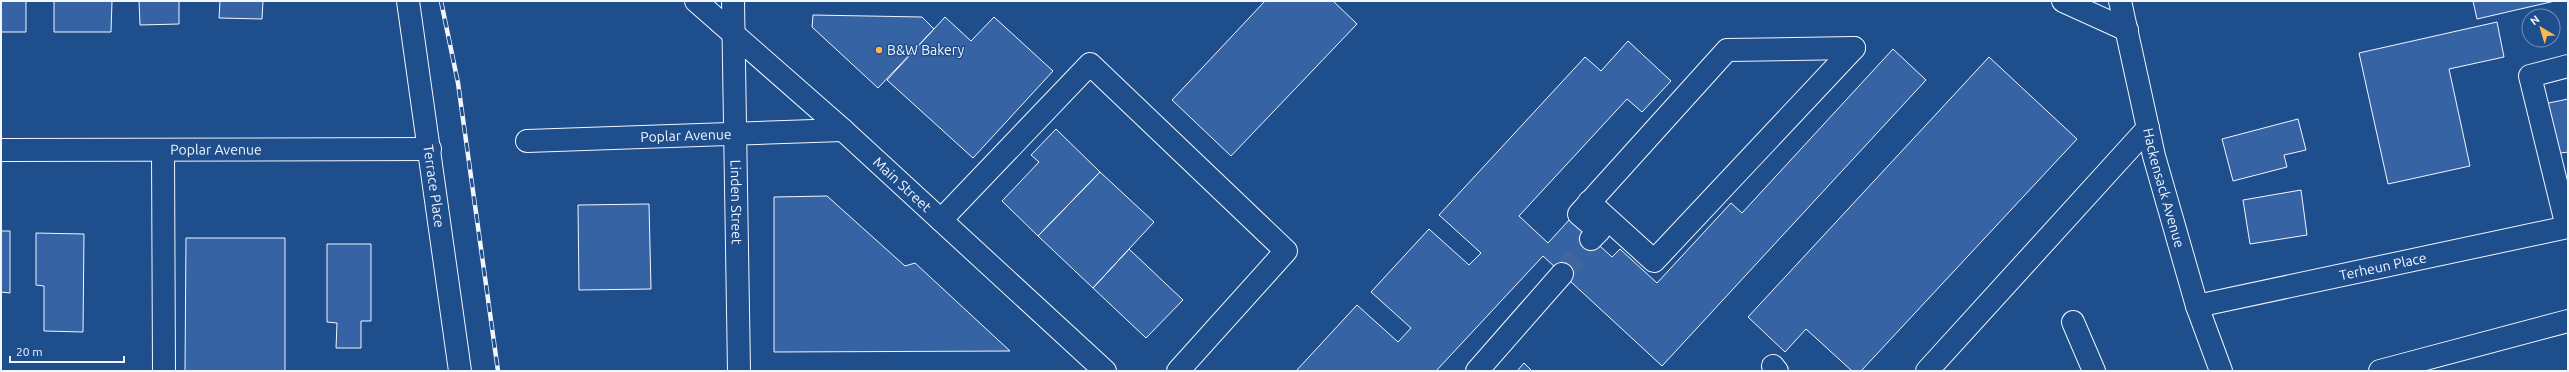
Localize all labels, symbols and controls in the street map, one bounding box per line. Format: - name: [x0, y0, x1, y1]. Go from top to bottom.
- north arrow: [2521, 8, 2561, 48]
- text: N: [2528, 13, 2542, 27]
- place label: B&W Bakery: [887, 42, 964, 58]
- marker: B&W Bakery: [874, 45, 884, 55]
- street label: Poplar Avenue: [640, 126, 732, 145]
- street label: Hackensack Avenue: [2140, 127, 2188, 250]
- street label: Poplar Avenue: [170, 141, 262, 158]
- street label: Terrace Place: [420, 144, 448, 229]
- street label: Main Street: [870, 154, 935, 215]
- street label: Linden Street: [728, 159, 745, 245]
- street label: Terheun Place: [2338, 249, 2428, 283]
- scale bar: [10, 338, 124, 364]
- text: 20 m: [16, 345, 43, 358]

